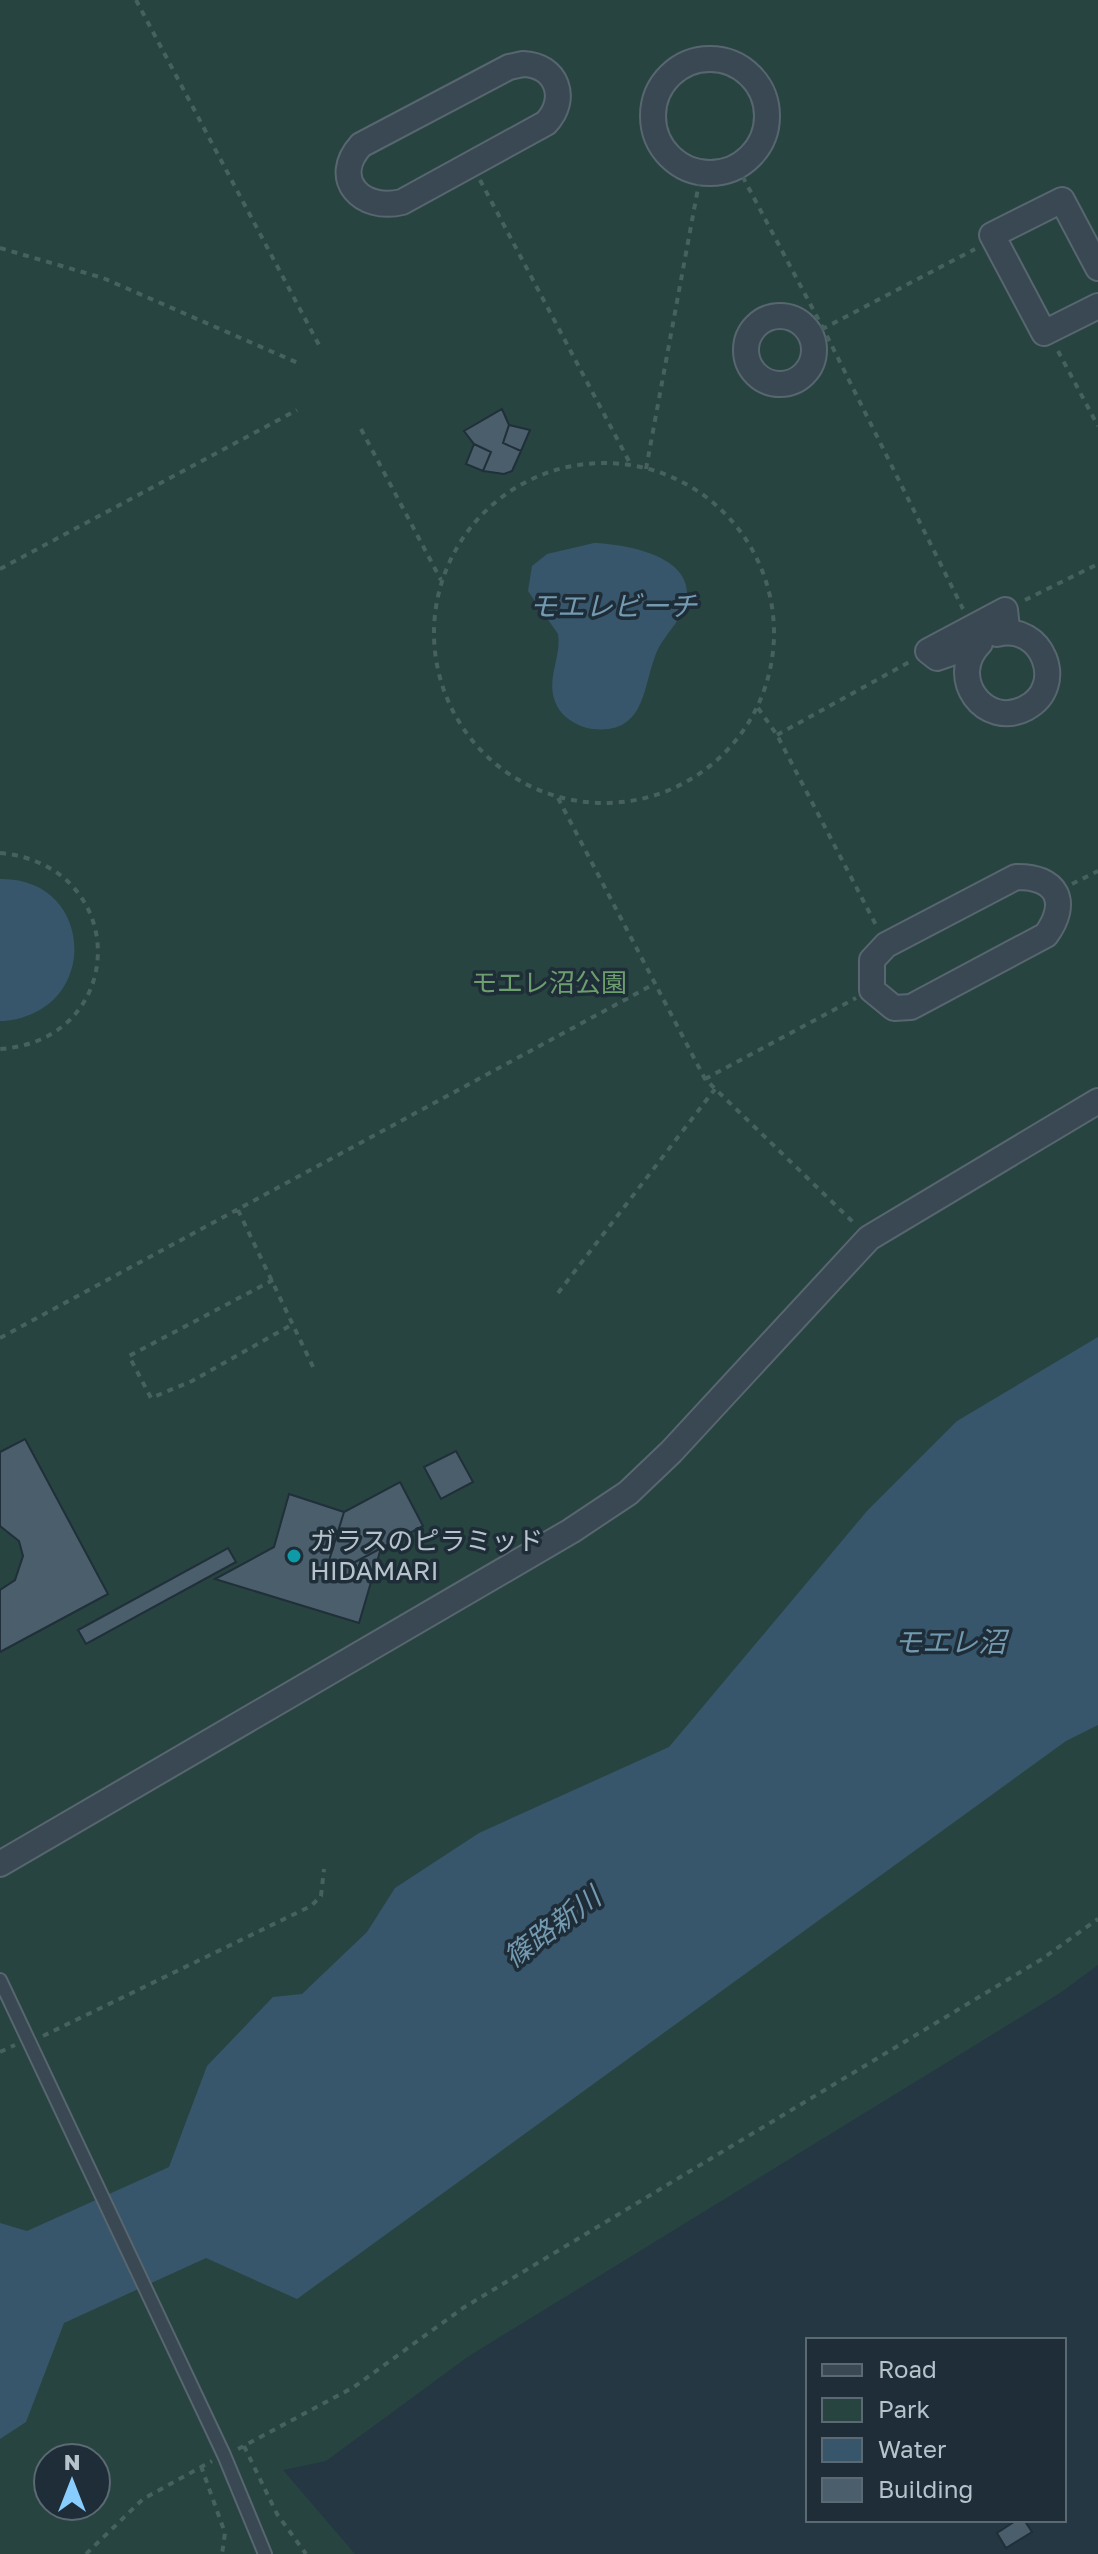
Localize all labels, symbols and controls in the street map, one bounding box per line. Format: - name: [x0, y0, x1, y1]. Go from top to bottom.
- water label: モエレビーチ: [529, 589, 698, 622]
- park label: モエレ沼公園: [471, 967, 627, 998]
- place label: ガラスのピラミッド HIDAMARI: [310, 1525, 543, 1586]
- marker: ガラスのピラミッド HIDAMARI: [285, 1547, 303, 1565]
- water label: モエレ沼: [894, 1625, 1010, 1658]
- water label: 篠路新川: [497, 1878, 609, 1973]
- legend: [806, 2338, 1066, 2522]
- text: Road: [878, 2354, 937, 2383]
- text: Park: [878, 2394, 930, 2423]
- text: Water: [878, 2434, 946, 2463]
- north arrow: [32, 2442, 112, 2522]
- text: N: [64, 2448, 80, 2475]
- text: Building: [878, 2474, 973, 2503]

